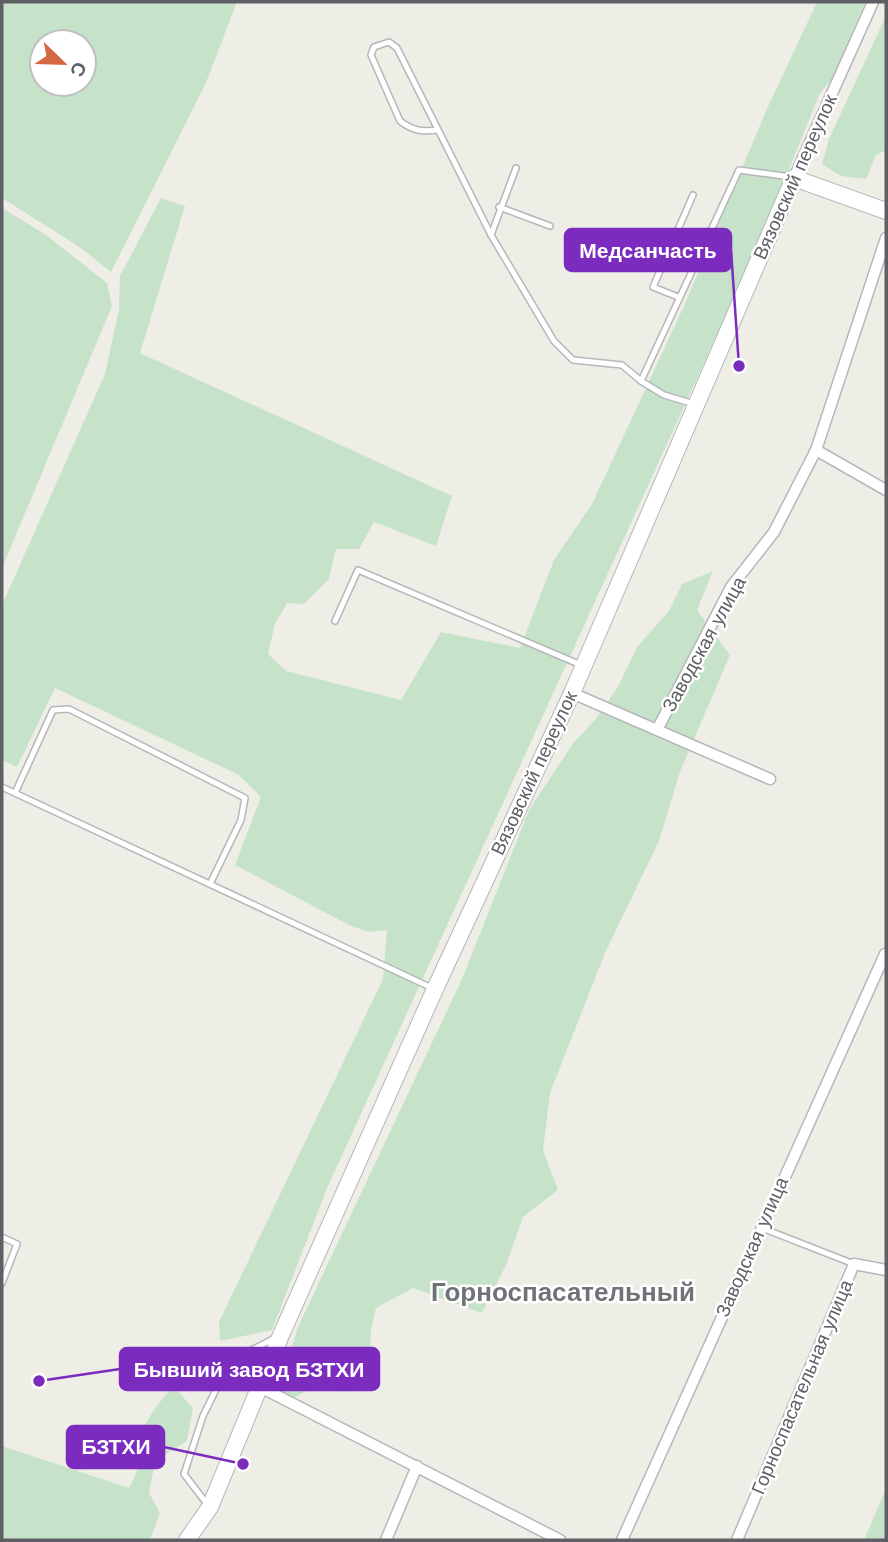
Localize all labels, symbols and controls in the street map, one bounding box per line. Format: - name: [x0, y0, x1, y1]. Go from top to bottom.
- north arrow: [28, 28, 98, 98]
- text: С: [65, 59, 91, 81]
- street label: Вязовский переулок: [748, 90, 842, 263]
- callout: Медсанчасть: [565, 229, 731, 271]
- text: Медсанчасть: [579, 238, 717, 263]
- street label: Заводская улица: [657, 572, 751, 716]
- street label: Вязовский переулок: [486, 687, 582, 859]
- street label: Заводская улица: [711, 1173, 793, 1321]
- street label: Горноспасательная улица: [746, 1276, 858, 1498]
- district label: Горноспасательный: [431, 1277, 695, 1307]
- callout: Бывший завод БЗТХИ: [120, 1348, 379, 1390]
- text: Бывший завод БЗТХИ: [134, 1357, 364, 1382]
- callout: БЗТХИ: [67, 1426, 164, 1468]
- text: БЗТХИ: [81, 1434, 151, 1459]

